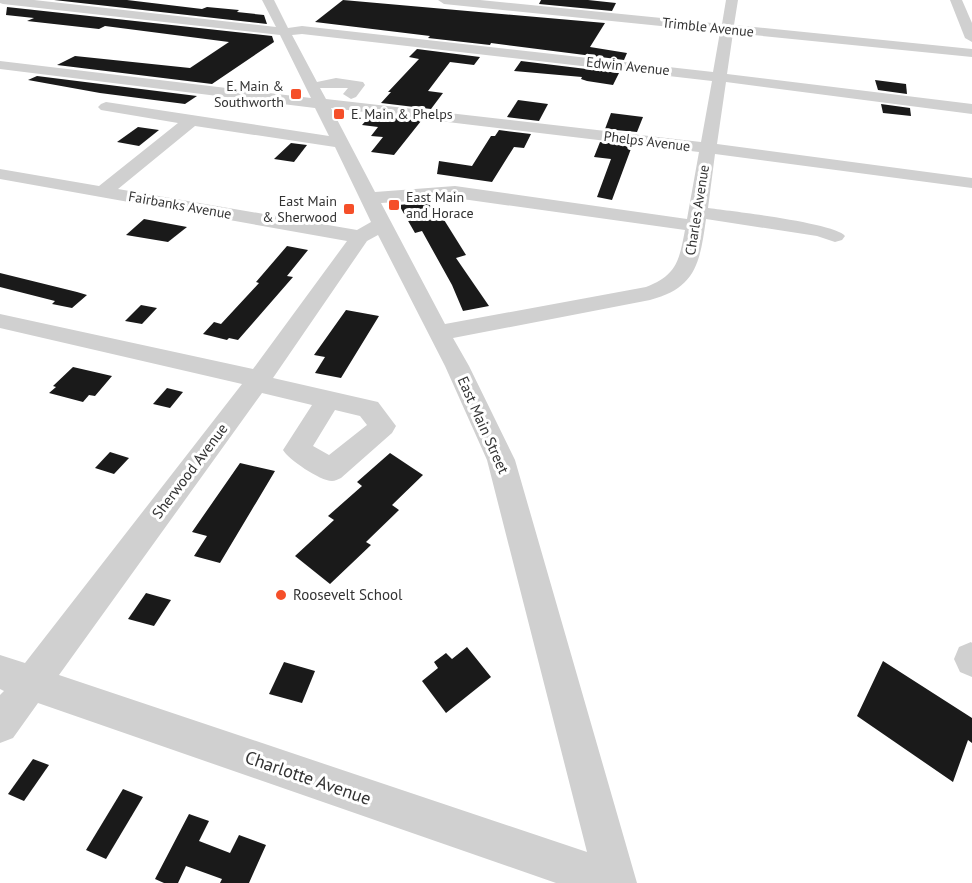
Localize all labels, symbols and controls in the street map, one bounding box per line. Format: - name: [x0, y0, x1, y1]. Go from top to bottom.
- street label: Trimble Avenue: [661, 13, 755, 41]
- street label: Edwin Avenue: [585, 53, 671, 79]
- place label: E. Main & Southworth: [214, 77, 284, 111]
- marker: E. Main & Southworth: [289, 87, 303, 101]
- place label: E. Main & Phelps: [351, 105, 453, 123]
- marker: E. Main & Phelps: [332, 107, 346, 121]
- street label: Phelps Avenue: [603, 127, 691, 155]
- street label: Charles Avenue: [681, 163, 713, 257]
- street label: Fairbanks Avenue: [127, 187, 233, 223]
- place label: East Main and Horace: [406, 188, 474, 222]
- place label: East Main & Sherwood: [262, 192, 337, 226]
- marker: East Main and Horace: [387, 198, 401, 212]
- marker: East Main & Sherwood: [342, 202, 356, 216]
- street label: East Main Street: [453, 373, 513, 477]
- street label: Sherwood Avenue: [148, 419, 232, 522]
- place label: Roosevelt School: [293, 585, 403, 604]
- marker: Roosevelt School: [274, 588, 288, 602]
- street label: Charlotte Avenue: [242, 745, 374, 810]

